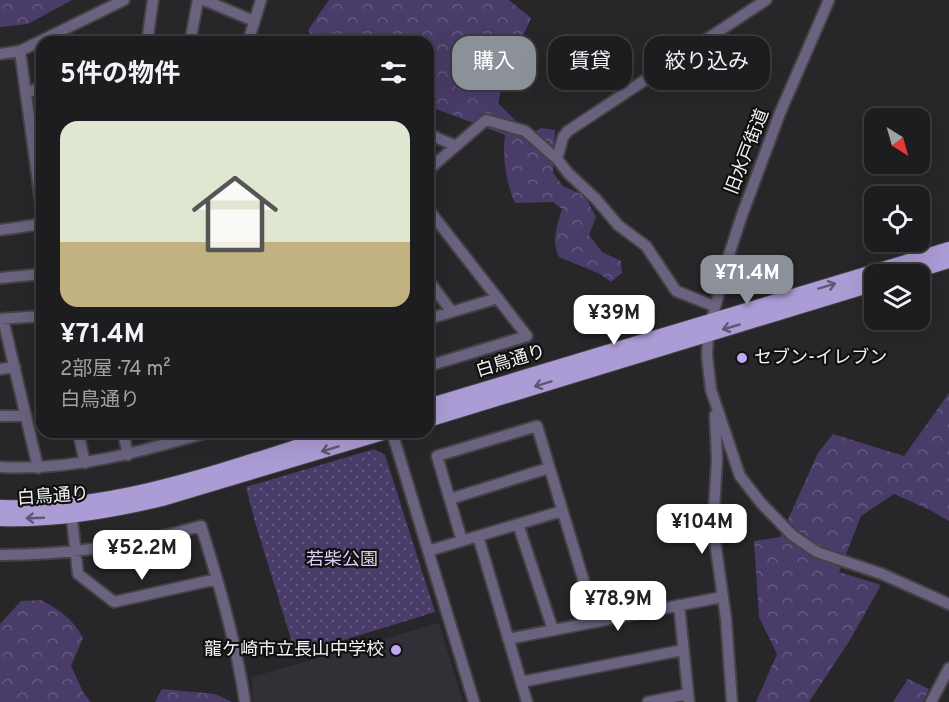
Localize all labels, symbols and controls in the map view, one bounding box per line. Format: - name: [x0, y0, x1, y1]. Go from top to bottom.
- chip: 購入: [452, 36, 536, 90]
- chip: 賃貸: [548, 36, 632, 90]
- chip: 絞り込み: [644, 36, 770, 90]
- icon: filters: [377, 56, 410, 89]
- text: 5件の物件: [60, 59, 180, 92]
- street label: 旧水戸街道: [721, 106, 775, 198]
- north arrow: [864, 108, 930, 174]
- map controls: [864, 108, 930, 330]
- icon: home: [181, 160, 289, 268]
- button: locate: [864, 186, 930, 252]
- pin: ¥71.4M: [698, 255, 796, 306]
- text: ¥71.4M: [714, 261, 780, 287]
- button: layers: [864, 264, 930, 330]
- one-way arrow: [817, 280, 836, 291]
- pin: ¥39M: [578, 295, 650, 346]
- text: ¥39M: [588, 301, 640, 327]
- text: ¥71.4M: [60, 319, 145, 352]
- one-way arrow: [722, 322, 741, 333]
- street label: 白鳥通り: [473, 340, 549, 384]
- place label: セブン-イレブン: [754, 347, 887, 370]
- marker: セブン-イレブン: [735, 351, 749, 365]
- text: 2部屋 · 74 m²: [60, 357, 171, 383]
- one-way arrow: [534, 380, 553, 391]
- text: 白鳥通り: [60, 388, 140, 414]
- one-way arrow: [321, 444, 340, 455]
- street label: 白鳥通り: [16, 483, 90, 511]
- pin: ¥104M: [660, 504, 744, 555]
- text: ¥104M: [671, 510, 733, 536]
- one-way arrow: [26, 512, 46, 524]
- pin: ¥52.2M: [93, 530, 191, 581]
- text: ¥52.2M: [107, 536, 177, 562]
- park label: 若柴公園: [306, 549, 378, 572]
- pin: ¥78.9M: [569, 581, 667, 632]
- text: ¥78.9M: [584, 587, 652, 613]
- place label: 龍ケ崎市立長山中学校: [204, 639, 384, 662]
- marker: 龍ケ崎市立長山中学校: [389, 643, 403, 657]

